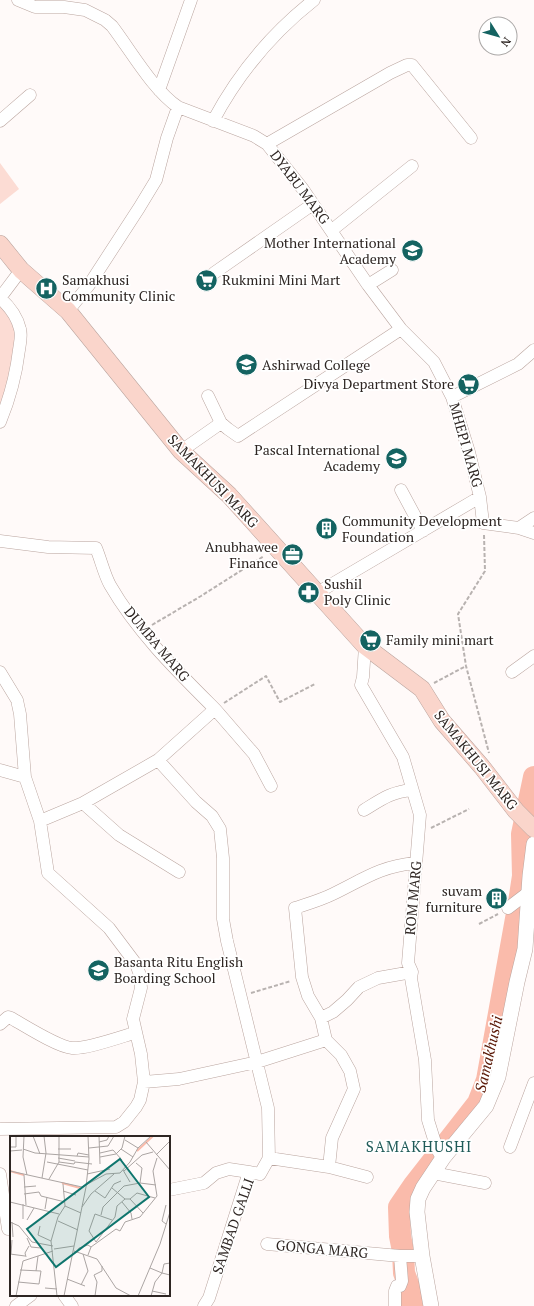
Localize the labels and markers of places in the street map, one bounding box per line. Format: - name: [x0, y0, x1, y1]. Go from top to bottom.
- place label: Mother International Academy: [264, 233, 397, 268]
- school or university icon: Mother International Academy: [399, 238, 425, 264]
- supermarket icon: Rukmini Mini Mart: [194, 267, 220, 293]
- place label: Samakhusi Community Clinic: [62, 270, 175, 305]
- place label: Rukmini Mini Mart: [222, 270, 341, 289]
- hospital icon: Samakhusi Community Clinic: [34, 275, 60, 301]
- school or university icon: Ashirwad College: [234, 352, 260, 378]
- place label: Ashirwad College: [262, 355, 370, 374]
- supermarket icon: Divya Department Store: [456, 371, 482, 397]
- place label: Divya Department Store: [303, 374, 454, 393]
- place label: Pascal International Academy: [254, 440, 381, 475]
- school or university icon: Pascal International Academy: [383, 445, 409, 471]
- place label: Community Development Foundation: [342, 511, 503, 546]
- building icon: Community Development Foundation: [314, 516, 340, 542]
- place label: Anubhawee Finance: [205, 537, 278, 572]
- office icon: Anubhawee Finance: [280, 542, 306, 568]
- place label: Sushil Poly Clinic: [324, 574, 391, 609]
- pharmacy icon: Sushil Poly Clinic: [296, 579, 322, 605]
- supermarket icon: Family mini mart: [358, 627, 384, 653]
- place label: Family mini mart: [386, 630, 494, 649]
- place label: suvam furniture: [426, 881, 482, 916]
- building icon: suvam furniture: [484, 886, 510, 912]
- place label: Basanta Ritu English Boarding School: [114, 952, 243, 987]
- school or university icon: Basanta Ritu English Boarding School: [86, 957, 112, 983]

